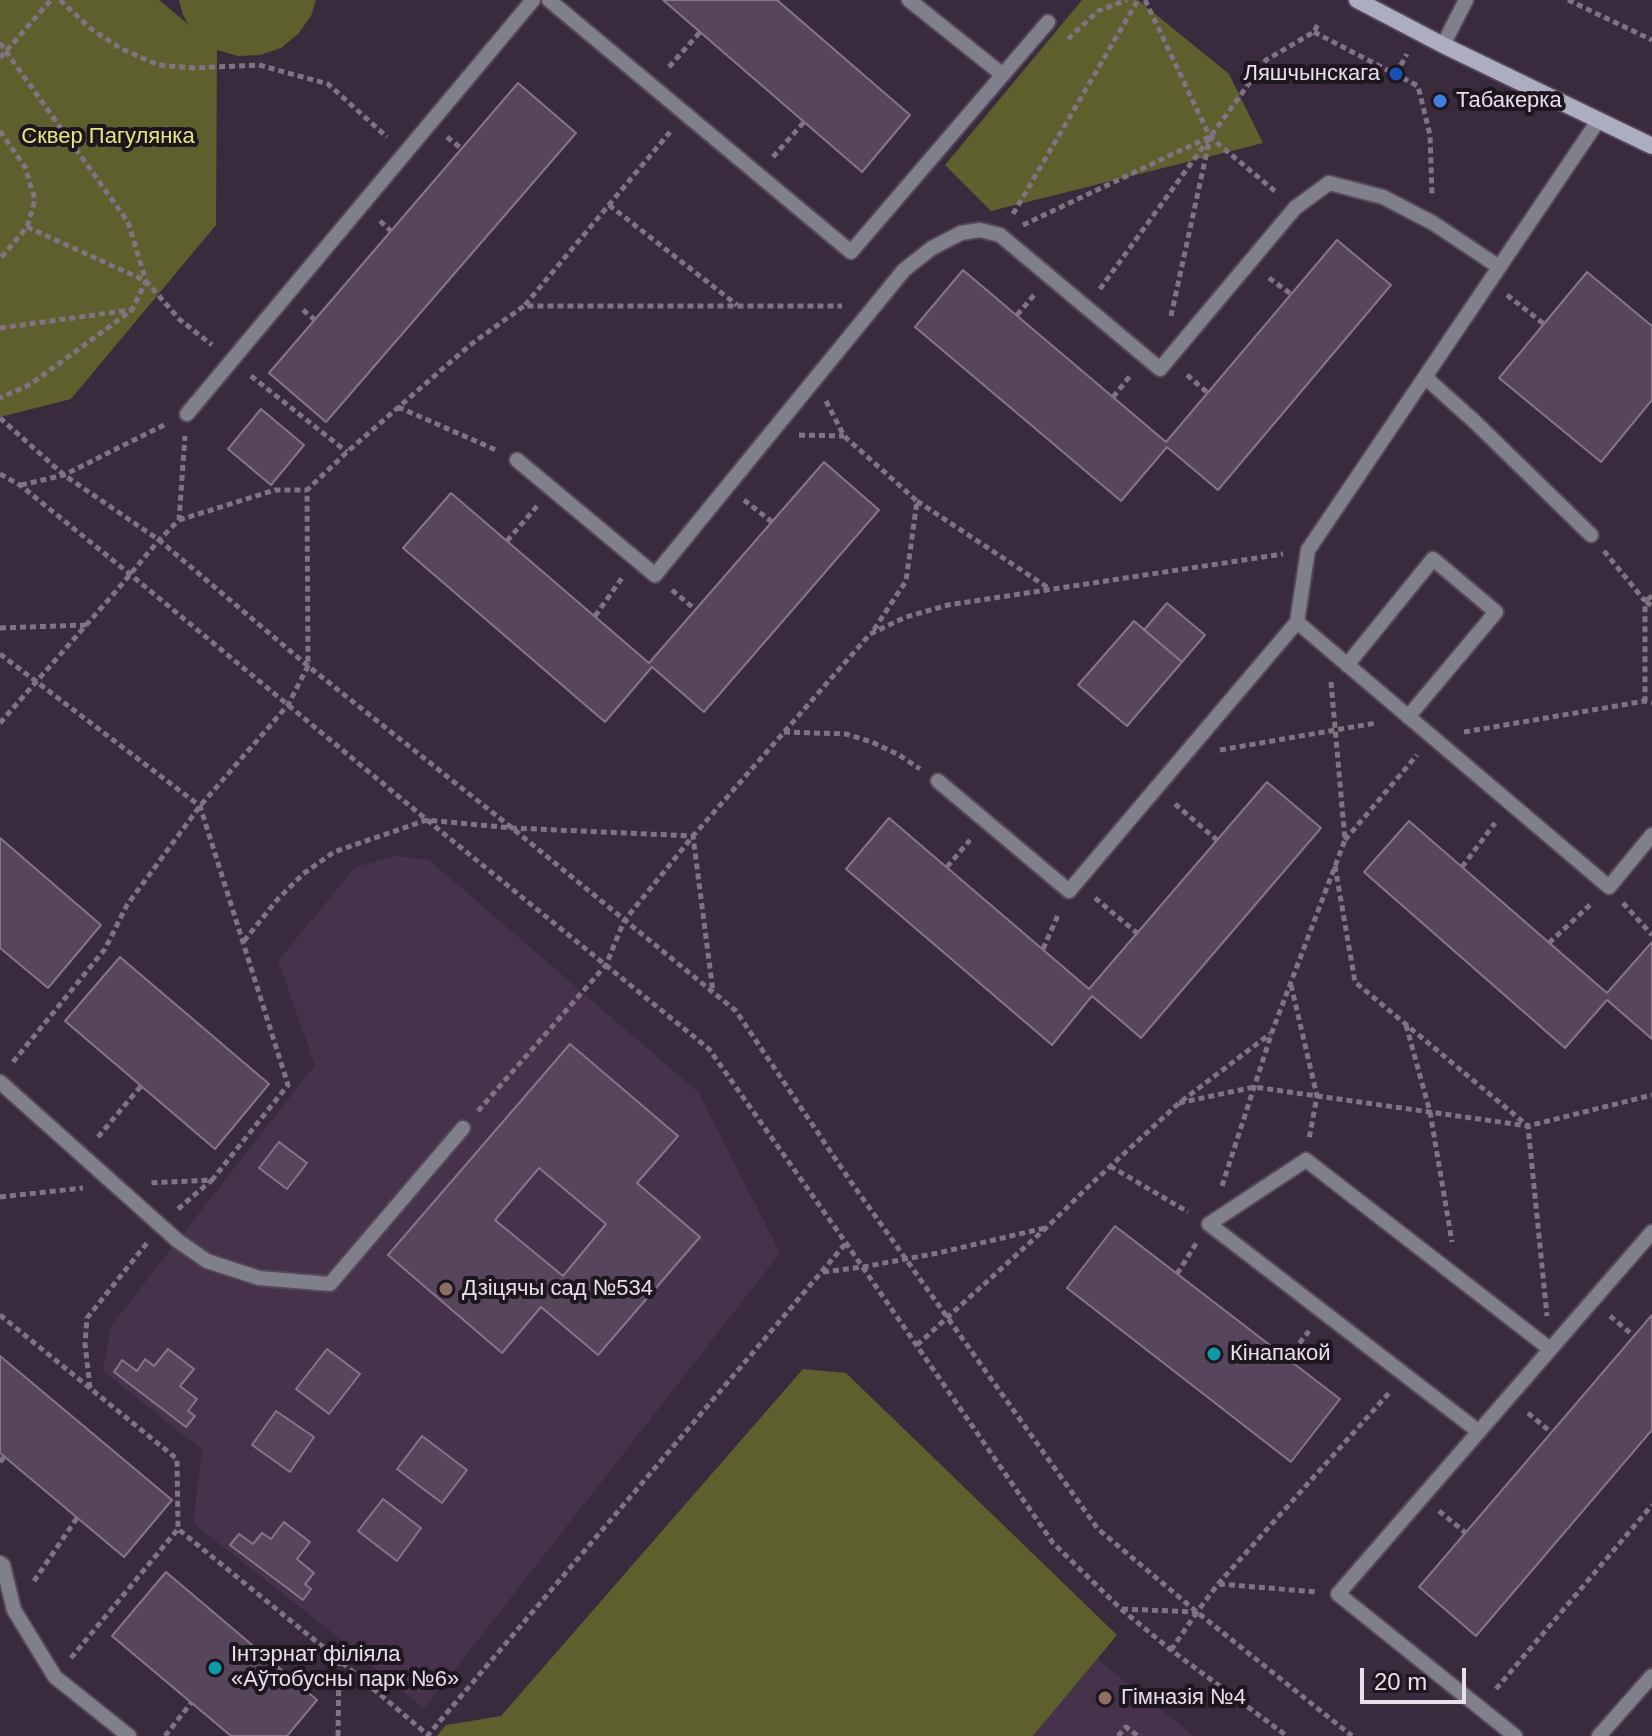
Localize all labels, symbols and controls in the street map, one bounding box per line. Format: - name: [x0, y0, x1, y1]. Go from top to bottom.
- place label: Ляшчынскага: [1243, 61, 1380, 87]
- marker: Ляшчынскага: [1387, 65, 1405, 83]
- place label: Табакерка: [1456, 88, 1562, 114]
- marker: Табакерка: [1431, 92, 1449, 110]
- park label: Сквер Пагулянка: [21, 124, 195, 150]
- place label: Дзіцячы сад №534: [462, 1276, 653, 1302]
- marker: Дзіцячы сад №534: [437, 1280, 455, 1298]
- place label: Кінапакой: [1230, 1341, 1331, 1367]
- marker: Кінапакой: [1205, 1345, 1223, 1363]
- place label: Інтэрнат філіяла «Аўтобусны парк №6»: [231, 1642, 459, 1694]
- scale bar: [1364, 1652, 1470, 1702]
- marker: Інтэрнат філіяла «Аўтобусны парк №6»: [206, 1659, 224, 1677]
- text: 20 m: [1374, 1668, 1427, 1695]
- place label: Гімназія №4: [1121, 1685, 1246, 1711]
- marker: Гімназія №4: [1096, 1689, 1114, 1707]

